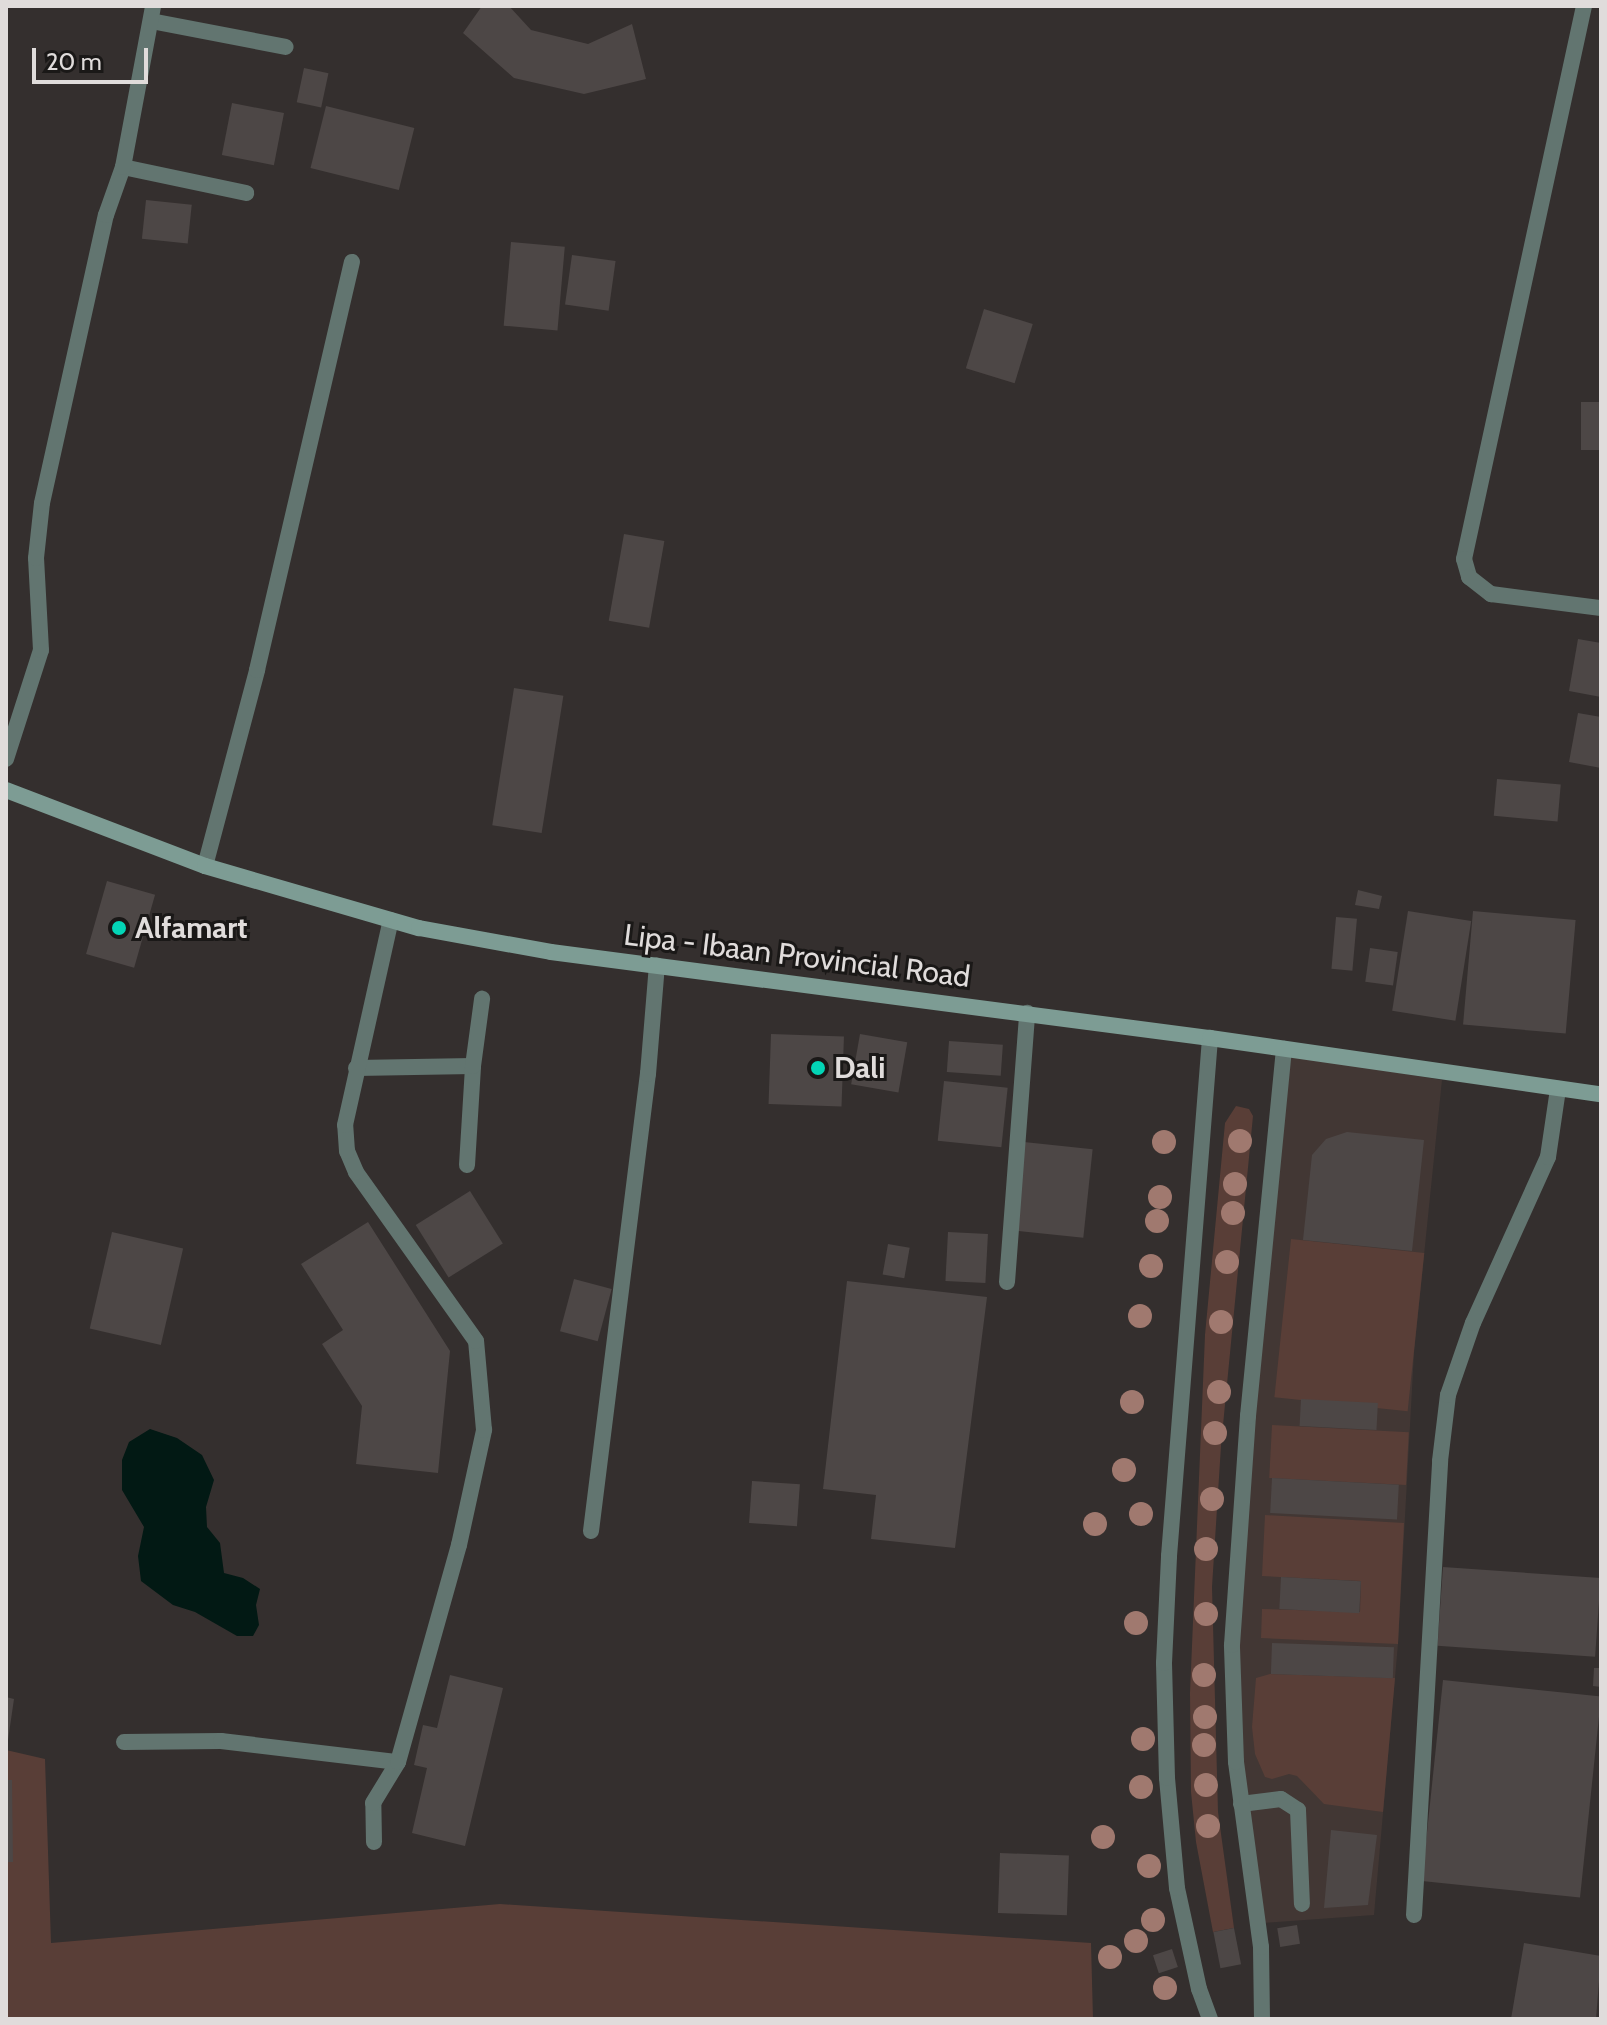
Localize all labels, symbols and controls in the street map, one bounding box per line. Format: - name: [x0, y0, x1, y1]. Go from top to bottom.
- scale bar: [36, 32, 152, 82]
- text: 20 m: [46, 47, 102, 76]
- place label: Alfamart: [135, 910, 247, 946]
- street label: Lipa - Ibaan Provincial Road: [622, 917, 972, 995]
- marker: Alfamart: [110, 919, 128, 937]
- place label: Dali: [834, 1050, 885, 1086]
- marker: Dali: [809, 1059, 827, 1077]

